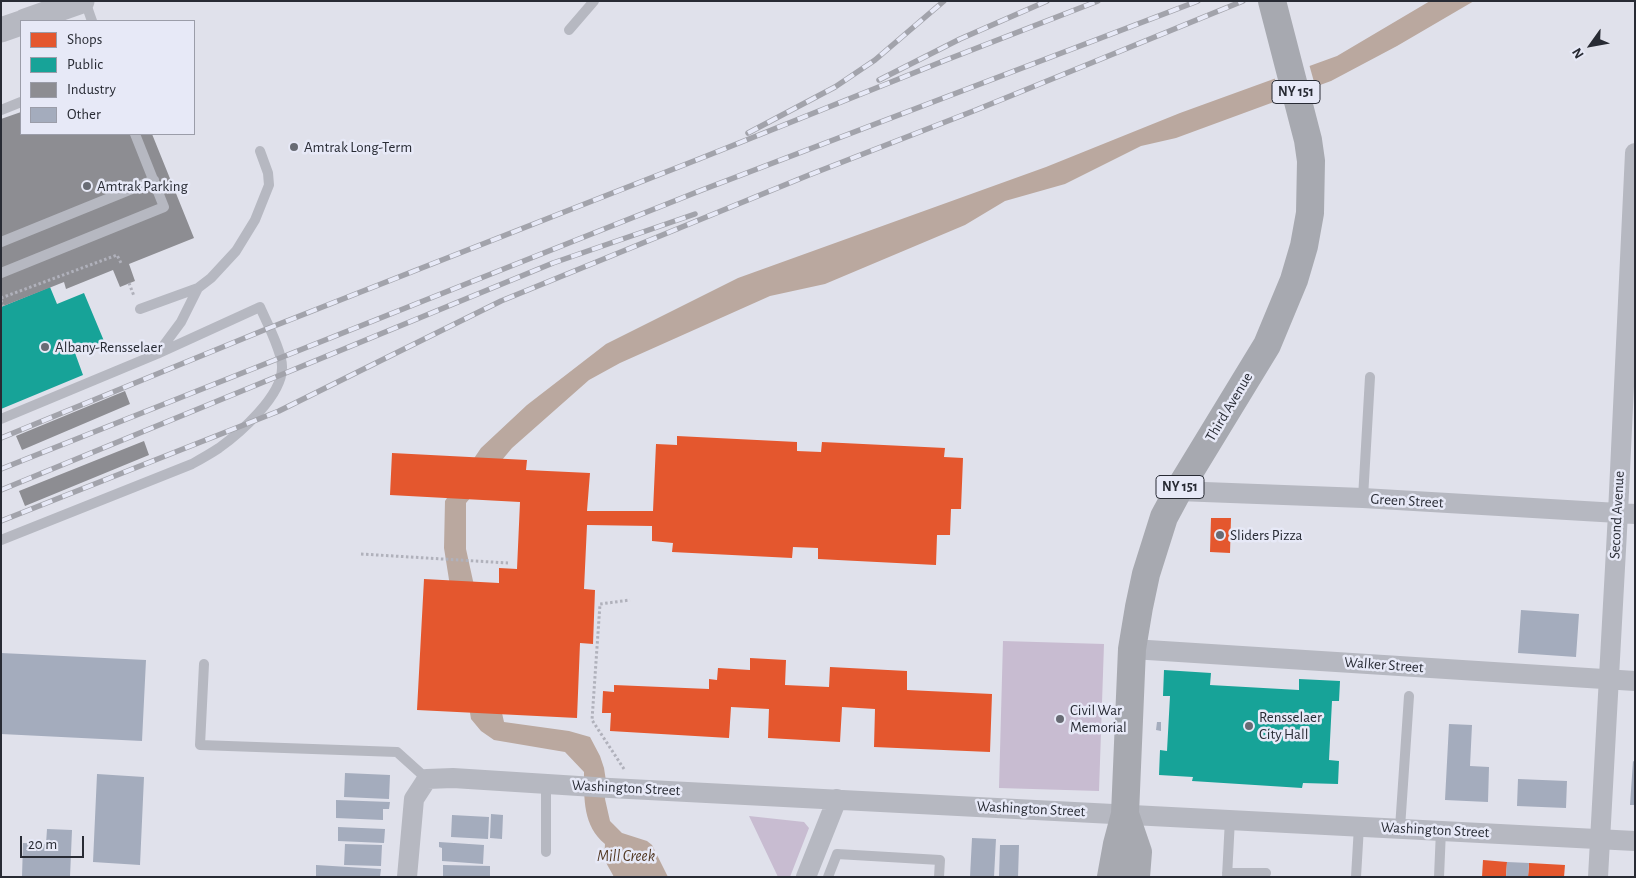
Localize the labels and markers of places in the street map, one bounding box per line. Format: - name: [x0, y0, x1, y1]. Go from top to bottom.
- place label: Amtrak Long-Term: [304, 138, 412, 156]
- marker: Amtrak Long-Term: [288, 141, 300, 153]
- place label: Amtrak Parking: [97, 177, 188, 195]
- marker: Amtrak Parking: [81, 180, 93, 192]
- place label: Albany-Rensselaer: [55, 338, 162, 356]
- marker: Albany-Rensselaer: [39, 341, 51, 353]
- place label: Sliders Pizza: [1230, 526, 1303, 544]
- marker: Sliders Pizza: [1214, 529, 1226, 541]
- place label: Civil War Memorial: [1070, 701, 1127, 736]
- place label: Rensselaer City Hall: [1259, 708, 1322, 743]
- marker: Civil War Memorial: [1054, 713, 1066, 725]
- marker: Rensselaer City Hall: [1243, 720, 1255, 732]

